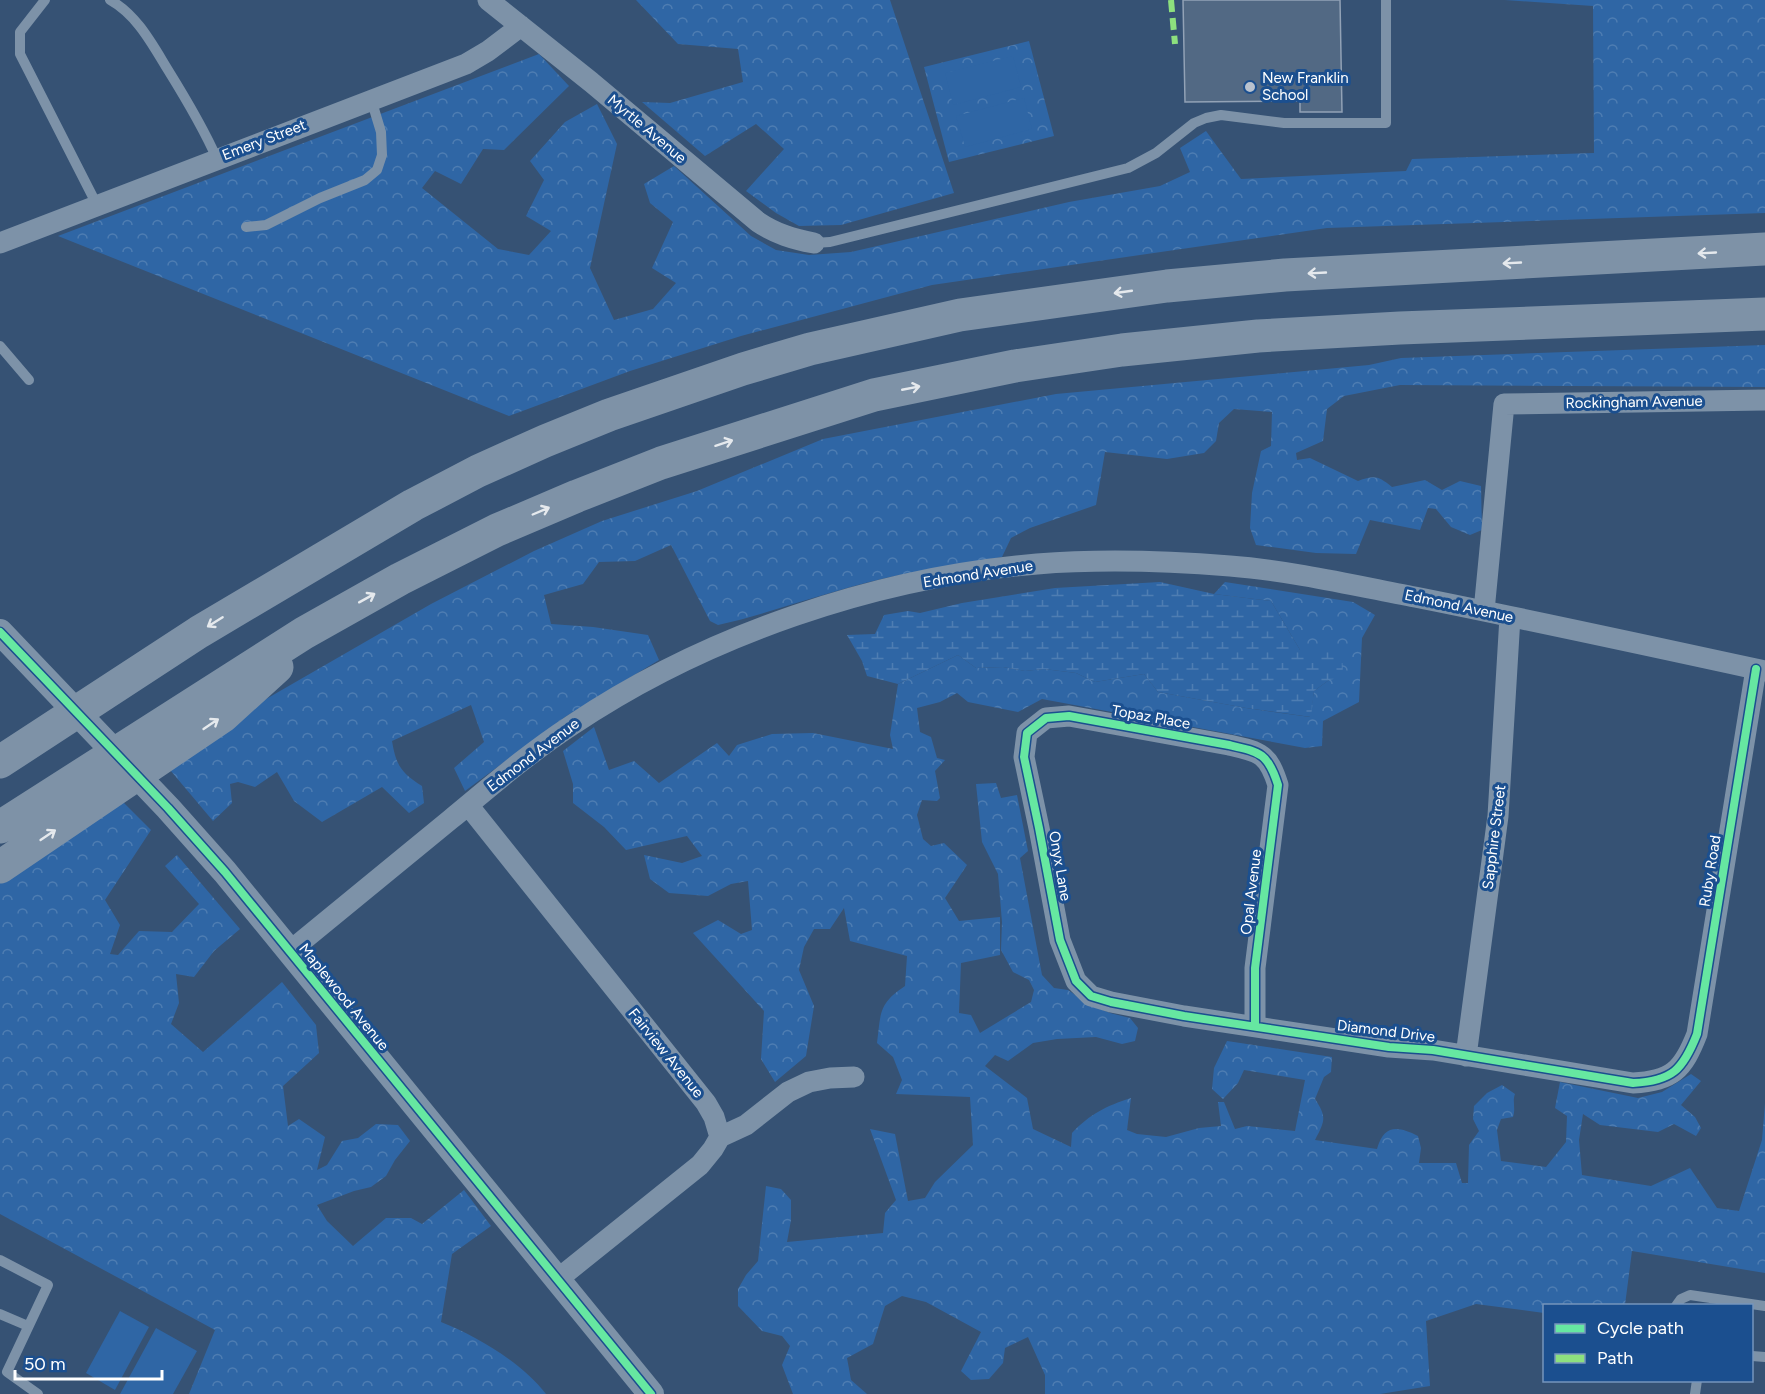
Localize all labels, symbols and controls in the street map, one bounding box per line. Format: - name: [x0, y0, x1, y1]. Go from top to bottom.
- place label: New Franklin School: [1262, 69, 1349, 104]
- marker: New Franklin School: [1243, 80, 1257, 94]
- street label: Myrtle Avenue: [604, 91, 690, 167]
- street label: Emery Street: [219, 116, 309, 164]
- one-way arrow: [1697, 247, 1717, 258]
- one-way arrow: [1502, 258, 1522, 269]
- one-way arrow: [1308, 268, 1328, 279]
- one-way arrow: [1114, 286, 1134, 297]
- one-way arrow: [901, 381, 920, 393]
- street label: Rockingham Avenue: [1565, 392, 1703, 412]
- one-way arrow: [714, 437, 733, 448]
- one-way arrow: [532, 505, 550, 516]
- street label: Edmond Avenue: [922, 556, 1034, 592]
- street label: Edmond Avenue: [1403, 586, 1515, 626]
- one-way arrow: [358, 592, 375, 604]
- one-way arrow: [207, 616, 224, 628]
- street label: Topaz Place: [1110, 701, 1192, 733]
- street label: Edmond Avenue: [483, 714, 583, 796]
- one-way arrow: [202, 718, 219, 730]
- street label: Sapphire Street: [1479, 783, 1509, 890]
- one-way arrow: [40, 828, 57, 841]
- street label: Onyx Lane: [1045, 830, 1075, 902]
- street label: Ruby Road: [1695, 834, 1725, 908]
- street label: Opal Avenue: [1237, 848, 1265, 936]
- street label: Maplewood Avenue: [295, 940, 393, 1054]
- street label: Fairview Avenue: [624, 1005, 708, 1101]
- street label: Diamond Drive: [1336, 1016, 1436, 1046]
- legend: [1543, 1304, 1753, 1382]
- text: Cycle path: [1597, 1317, 1684, 1339]
- scale bar: [15, 1343, 162, 1381]
- text: Path: [1597, 1347, 1633, 1369]
- text: 50 m: [24, 1353, 66, 1375]

